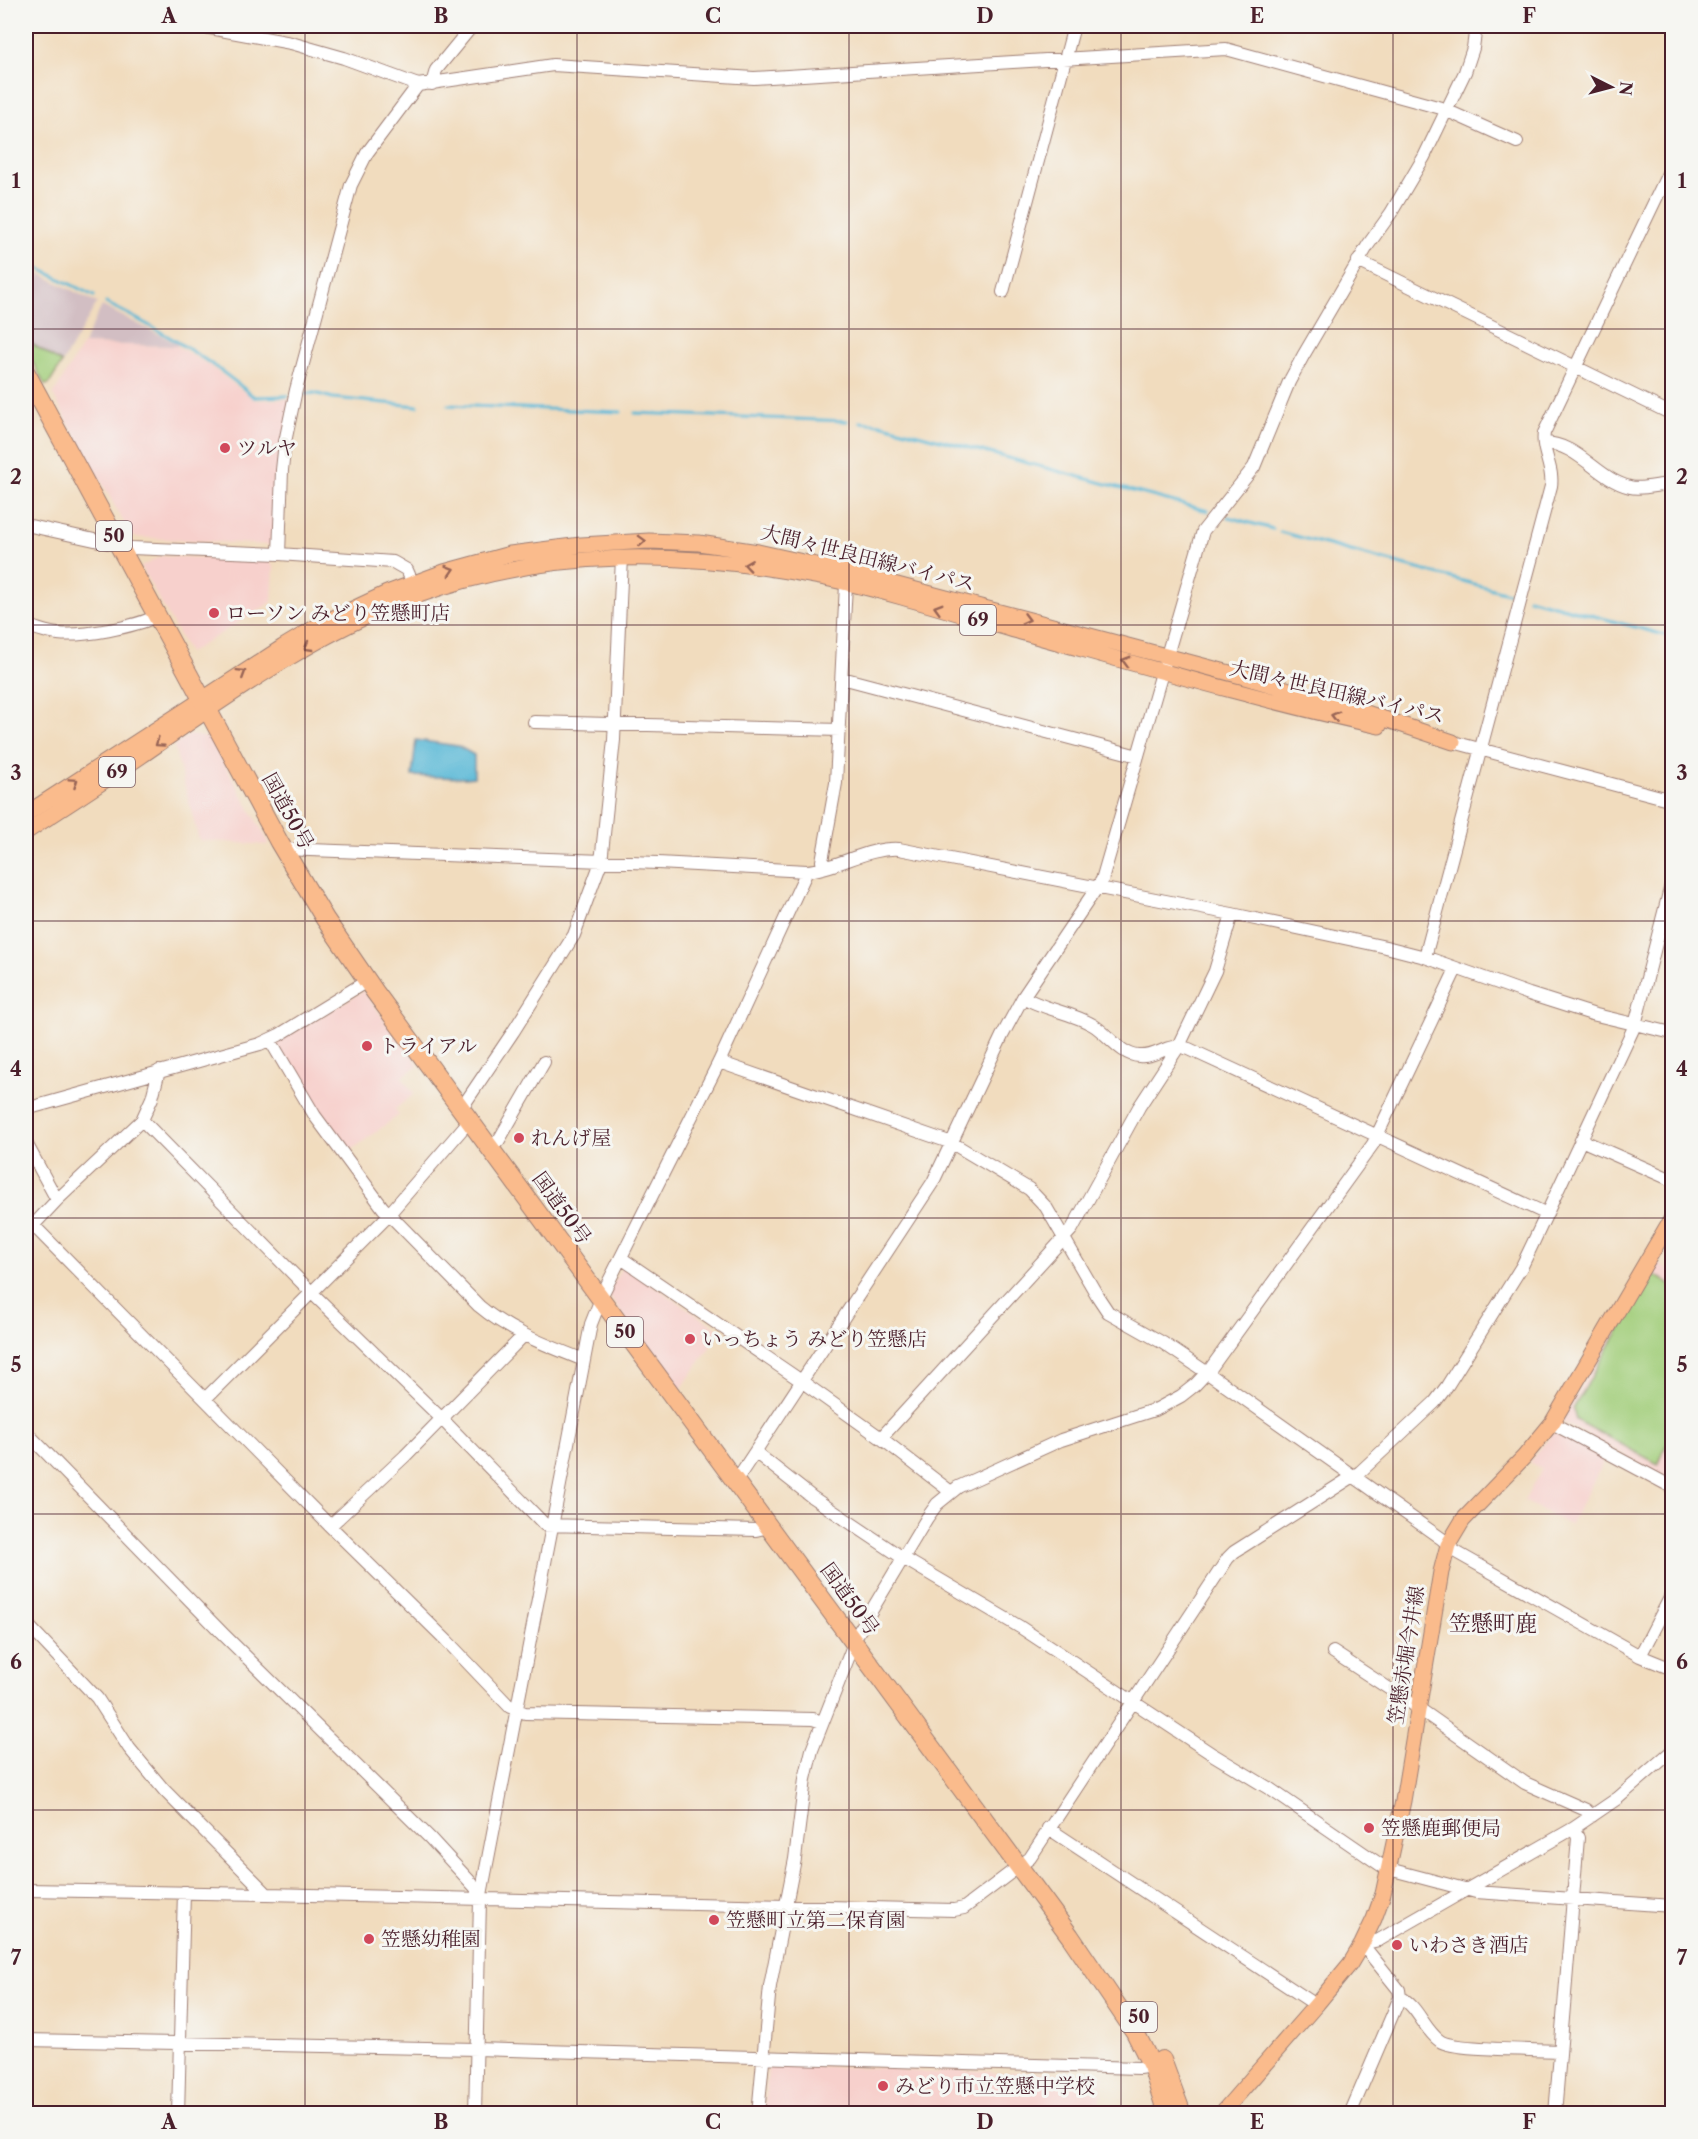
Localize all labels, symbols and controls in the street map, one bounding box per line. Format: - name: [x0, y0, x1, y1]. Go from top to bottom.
- text: A: [160, 4, 177, 28]
- text: B: [434, 4, 449, 28]
- text: C: [705, 4, 721, 28]
- text: D: [976, 4, 994, 28]
- text: E: [1250, 4, 1264, 28]
- text: F: [1522, 4, 1536, 28]
- north arrow: [1581, 57, 1641, 117]
- text: N: [1615, 81, 1637, 97]
- text: 1: [12, 169, 21, 193]
- text: 1: [1678, 169, 1687, 193]
- place label: ツルヤ: [237, 436, 297, 460]
- marker: ツルヤ: [218, 441, 232, 455]
- text: 2: [10, 465, 22, 489]
- text: 2: [1676, 465, 1688, 489]
- street label: 大間々世良田線バイパス: [759, 520, 977, 596]
- road number: 50: [96, 521, 132, 551]
- one-way arrow: [637, 535, 646, 548]
- one-way arrow: [744, 559, 753, 571]
- one-way arrow: [444, 565, 455, 577]
- place label: ローソン みどり笠懸町店: [226, 601, 451, 625]
- one-way arrow: [933, 603, 943, 616]
- road number: 69: [960, 605, 996, 635]
- marker: ローソン みどり笠懸町店: [207, 606, 221, 620]
- one-way arrow: [1021, 612, 1031, 625]
- one-way arrow: [304, 640, 314, 652]
- one-way arrow: [1121, 656, 1132, 668]
- street label: 大間々世良田線バイパス: [1227, 656, 1447, 728]
- one-way arrow: [235, 669, 246, 680]
- one-way arrow: [1330, 710, 1340, 723]
- one-way arrow: [155, 736, 166, 747]
- road number: 69: [99, 757, 135, 787]
- text: 3: [10, 761, 22, 785]
- text: 3: [1676, 761, 1688, 785]
- street label: 国道50号: [257, 769, 319, 853]
- one-way arrow: [67, 778, 78, 789]
- place label: トライアル: [379, 1034, 477, 1058]
- marker: トライアル: [360, 1039, 374, 1053]
- text: 4: [10, 1057, 22, 1081]
- text: 4: [1676, 1057, 1688, 1081]
- place label: れんげ屋: [531, 1126, 611, 1150]
- marker: れんげ屋: [512, 1131, 526, 1145]
- street label: 国道50号: [528, 1167, 596, 1249]
- road number: 50: [607, 1317, 643, 1347]
- place label: いっちょう みどり笠懸店: [702, 1327, 927, 1351]
- marker: いっちょう みどり笠懸店: [683, 1332, 697, 1346]
- text: 5: [10, 1353, 22, 1377]
- text: 5: [1676, 1353, 1688, 1377]
- street label: 国道50号: [816, 1558, 884, 1640]
- street label: 笠懸赤堀今井線: [1383, 1584, 1429, 1726]
- district label: 笠懸町鹿: [1449, 1610, 1537, 1637]
- text: 6: [10, 1650, 22, 1674]
- text: 6: [1676, 1650, 1688, 1674]
- place label: 笠懸鹿郵便局: [1381, 1816, 1501, 1840]
- marker: 笠懸鹿郵便局: [1362, 1821, 1376, 1835]
- place label: 笠懸町立第二保育園: [726, 1908, 906, 1932]
- marker: 笠懸町立第二保育園: [707, 1913, 721, 1927]
- place label: 笠懸幼稚園: [381, 1927, 481, 1951]
- marker: 笠懸幼稚園: [362, 1932, 376, 1946]
- place label: いわさき酒店: [1409, 1933, 1529, 1957]
- marker: いわさき酒店: [1390, 1938, 1404, 1952]
- text: 7: [11, 1946, 22, 1970]
- text: 7: [1677, 1946, 1688, 1970]
- road number: 50: [1121, 2002, 1157, 2032]
- place label: みどり市立笠懸中学校: [895, 2074, 1095, 2098]
- marker: みどり市立笠懸中学校: [876, 2079, 890, 2093]
- text: A: [160, 2110, 177, 2134]
- text: B: [434, 2110, 449, 2134]
- text: C: [705, 2110, 721, 2134]
- text: D: [976, 2110, 994, 2134]
- text: E: [1250, 2110, 1264, 2134]
- text: F: [1522, 2110, 1536, 2134]

